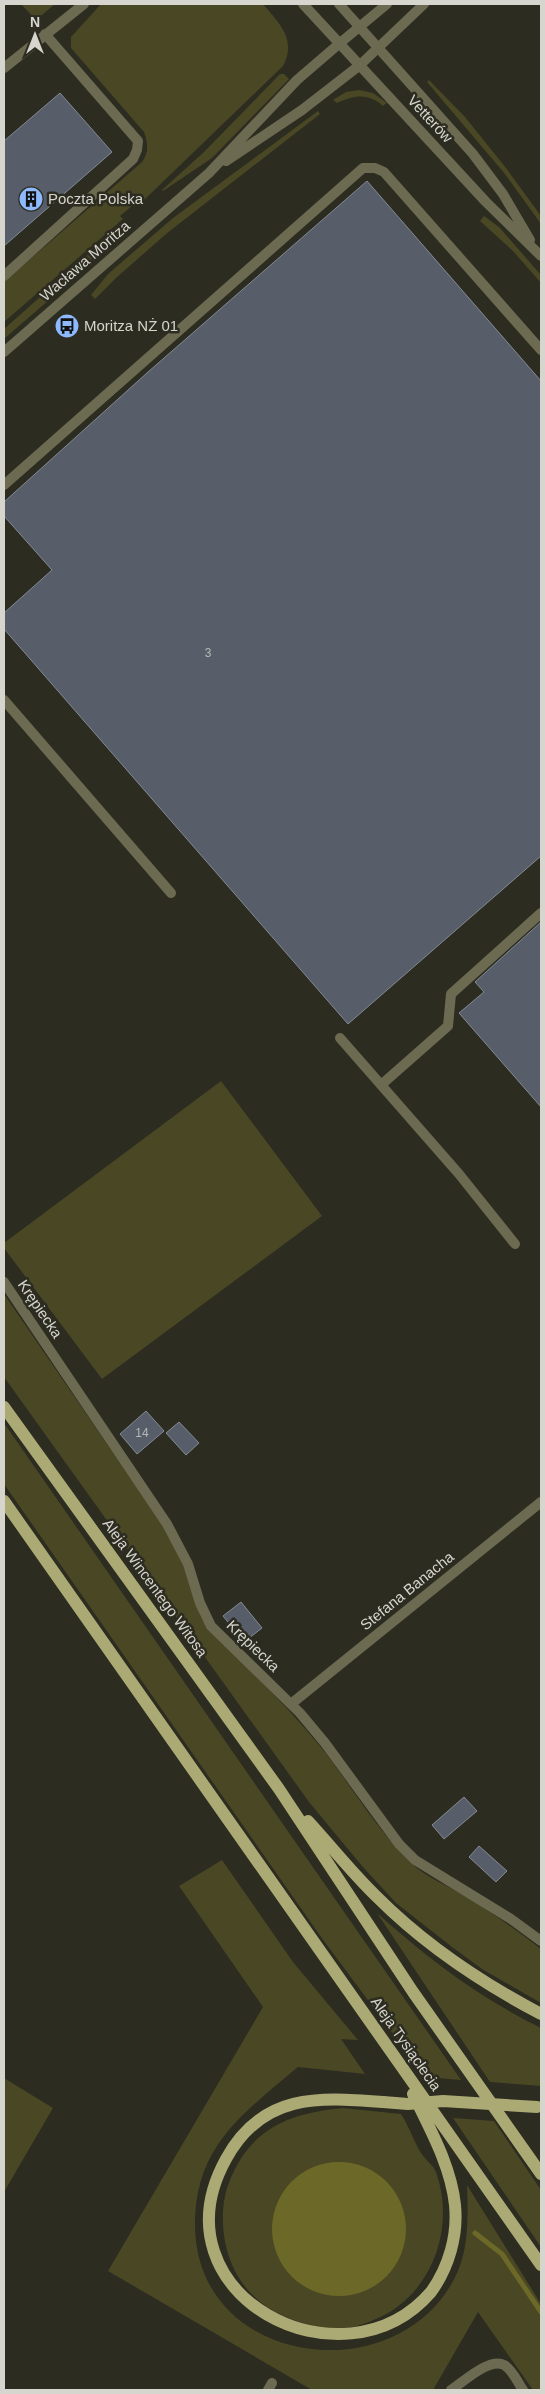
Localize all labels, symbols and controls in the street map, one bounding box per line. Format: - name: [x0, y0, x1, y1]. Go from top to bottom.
- north arrow: [10, 10, 60, 60]
- text: N: [30, 14, 40, 30]
- street label: Vetterów: [404, 92, 457, 146]
- building icon: Poczta Polska: [18, 186, 44, 212]
- place label: Poczta Polska: [48, 190, 144, 207]
- street label: Wacława Moritza: [36, 217, 134, 304]
- bus stop icon: Moritza NŻ 01: [54, 313, 80, 339]
- place label: Moritza NŻ 01: [84, 317, 178, 334]
- house number: 3: [205, 646, 212, 660]
- street label: Krępiecka: [15, 1276, 66, 1342]
- house number: 14: [135, 1426, 149, 1440]
- street label: Aleja Wincentego Witosa: [100, 1515, 212, 1661]
- street label: Stefana Banacha: [357, 1547, 457, 1633]
- street label: Krępiecka: [223, 1616, 284, 1675]
- street label: Aleja Tysiąclecia: [368, 1994, 445, 2094]

